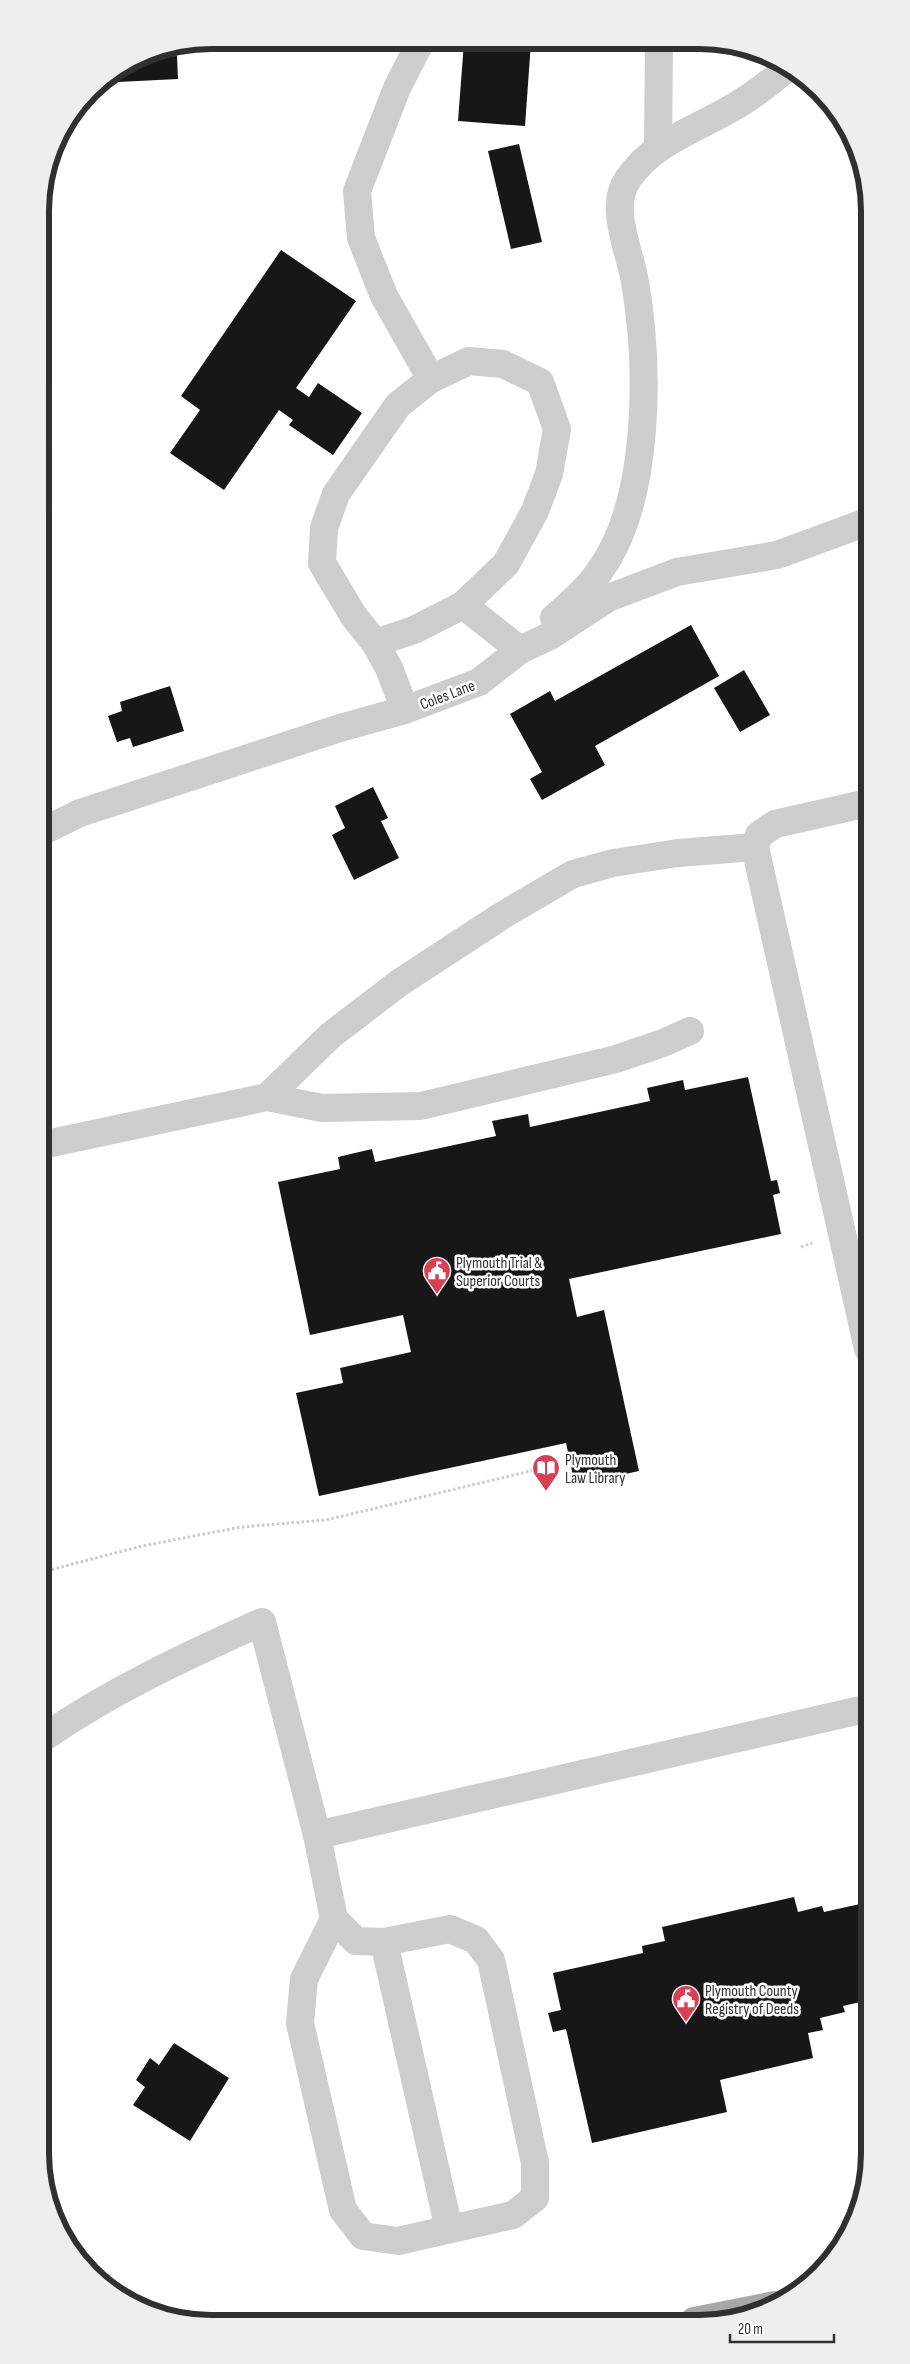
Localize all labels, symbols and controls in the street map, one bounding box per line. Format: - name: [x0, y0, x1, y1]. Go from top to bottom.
- street label: Coles Lane: [417, 676, 478, 715]
- place label: Plymouth Trial & Superior Courts: [456, 1254, 542, 1291]
- public building icon: Plymouth Trial & Superior Courts: [422, 1256, 452, 1295]
- place label: Plymouth Law Library: [565, 1451, 625, 1488]
- library icon: Plymouth Law Library: [531, 1453, 561, 1492]
- place label: Plymouth County Registry of Deeds: [705, 1982, 799, 2019]
- public building icon: Plymouth County Registry of Deeds: [671, 1984, 701, 2023]
- scale bar: [730, 2312, 834, 2344]
- text: 20 m: [738, 2320, 763, 2339]

